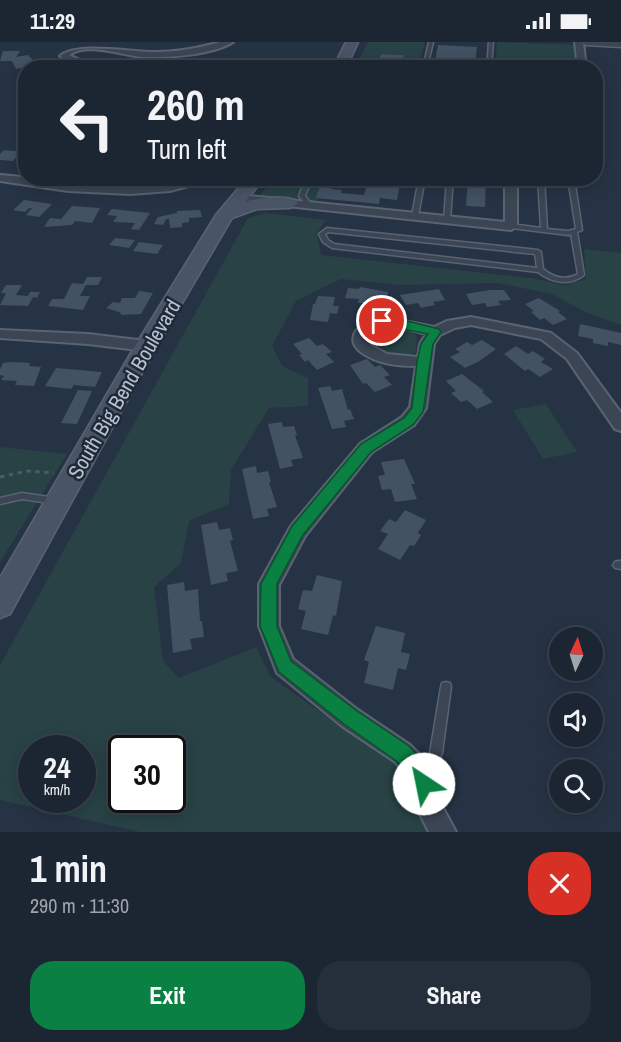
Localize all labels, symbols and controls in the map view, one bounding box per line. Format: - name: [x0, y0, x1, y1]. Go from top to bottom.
- text: 11:29: [30, 6, 75, 36]
- text: 260 m: [147, 77, 245, 133]
- icon: left: [48, 84, 126, 162]
- text: Turn left: [147, 131, 226, 167]
- street label: South Big Bend Boulevard: [61, 294, 187, 484]
- pin: [356, 295, 407, 346]
- icon: arrive: [365, 304, 398, 337]
- north arrow: [549, 627, 603, 681]
- map controls: [549, 627, 603, 813]
- button: sound: [549, 693, 603, 747]
- speed limit sign: 30: [108, 735, 186, 813]
- text: 24: [43, 747, 71, 787]
- position arrow: [392, 752, 456, 816]
- button: search: [549, 759, 603, 813]
- text: km/h: [44, 779, 70, 800]
- text: 1 min: [30, 845, 107, 893]
- button: close: [528, 852, 591, 915]
- text: 290 m · 11:30: [30, 892, 129, 919]
- button: Exit: [30, 961, 305, 1030]
- button: Share: [317, 961, 591, 1030]

